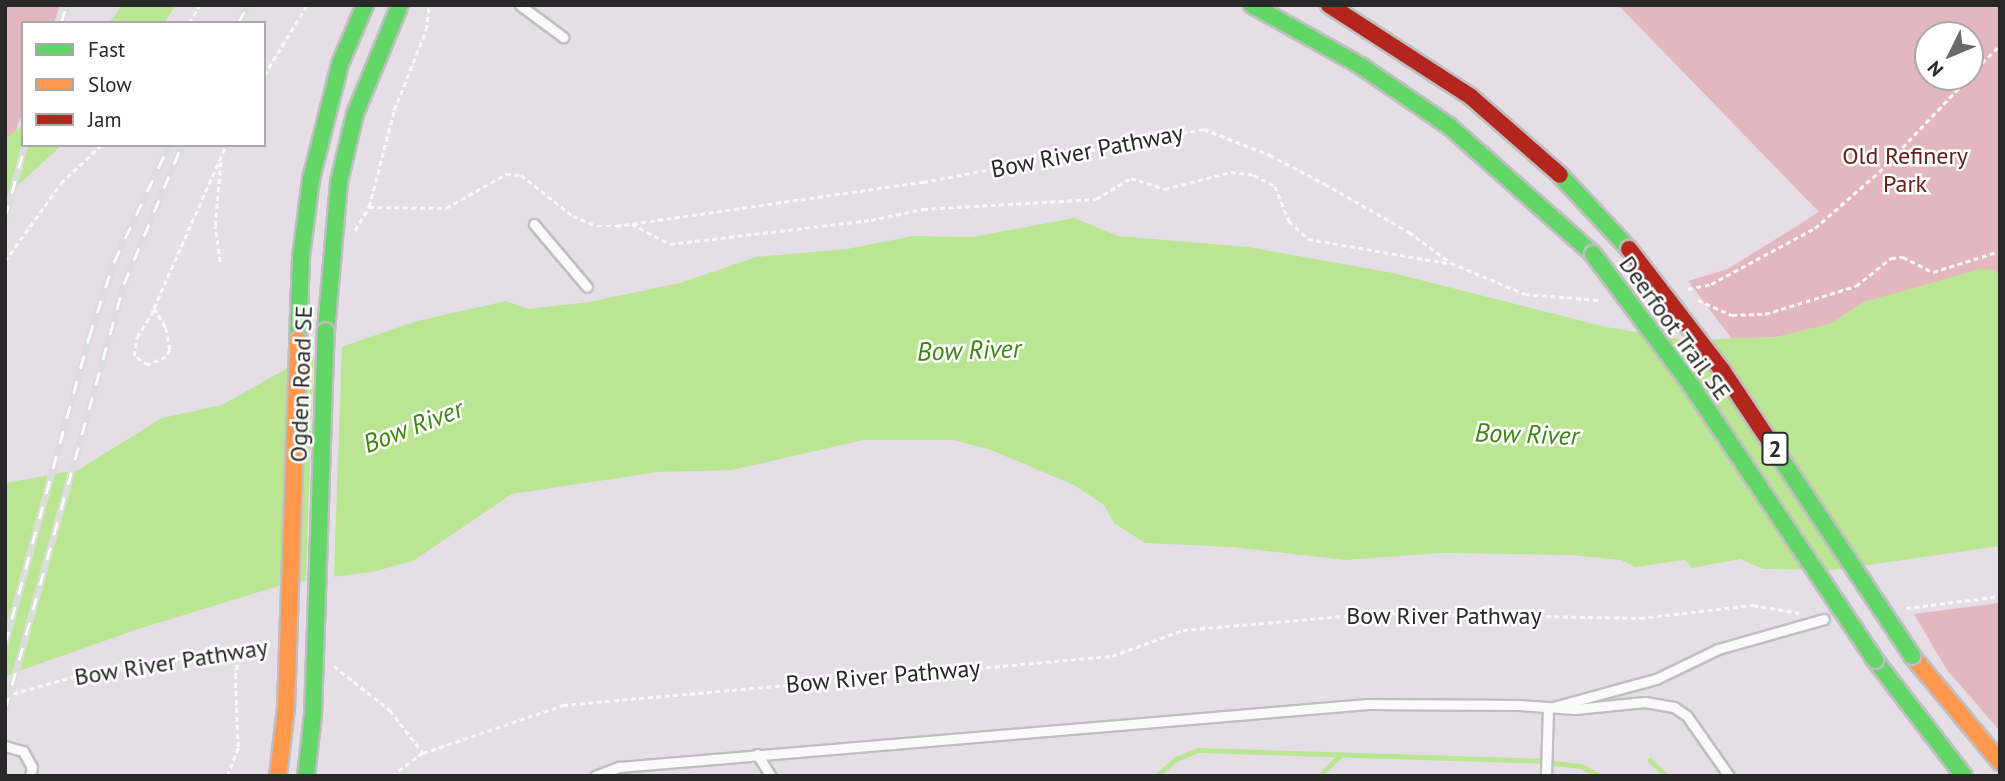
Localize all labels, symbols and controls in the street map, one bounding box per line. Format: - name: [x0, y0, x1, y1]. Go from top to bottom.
- legend: [21, 21, 266, 147]
- north arrow: [1914, 21, 1984, 91]
- text: Fast: [88, 36, 125, 63]
- text: N: [1922, 56, 1948, 82]
- text: Slow: [88, 71, 132, 98]
- text: Jam: [88, 106, 122, 133]
- street label: Bow River Pathway: [988, 118, 1186, 184]
- park label: Old Refinery Park: [1842, 142, 1968, 198]
- street label: Deerfoot Trail SE: [1613, 250, 1737, 406]
- street label: Ogden Road SE: [284, 305, 318, 463]
- water label: Bow River: [916, 333, 1022, 367]
- water label: Bow River: [358, 393, 468, 459]
- water label: Bow River: [1474, 417, 1580, 451]
- road number: 2: [1761, 430, 1789, 468]
- street label: Bow River Pathway: [1346, 602, 1542, 630]
- street label: Bow River Pathway: [72, 632, 270, 692]
- street label: Bow River Pathway: [784, 653, 982, 699]

